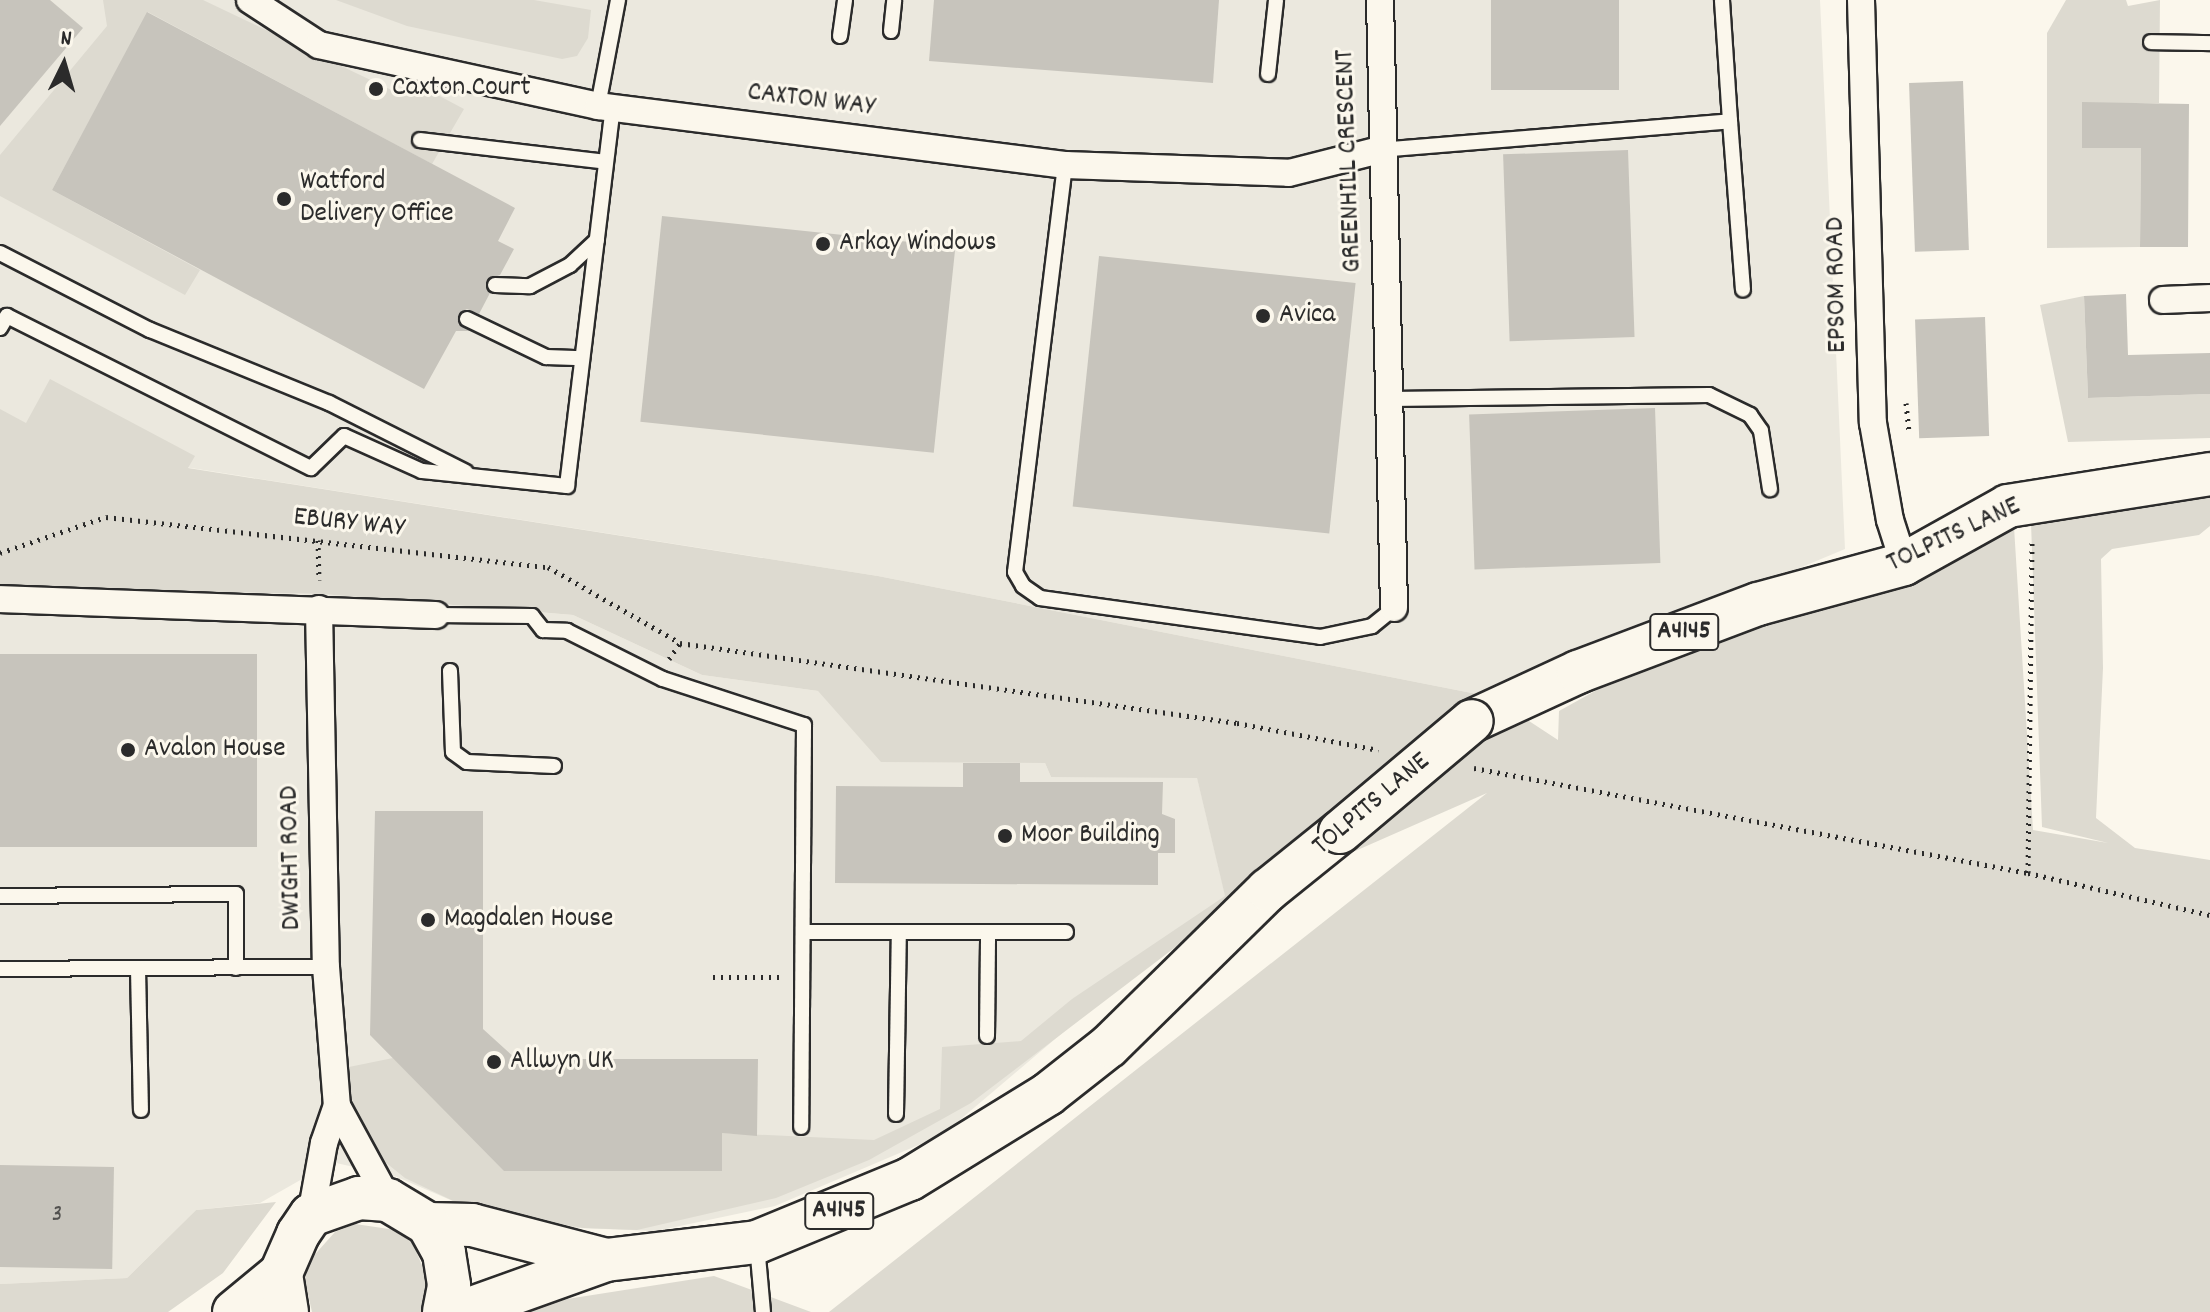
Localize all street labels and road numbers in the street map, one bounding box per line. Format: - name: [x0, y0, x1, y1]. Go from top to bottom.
- street label: GREENHILL CRESCENT: [1329, 49, 1371, 273]
- street label: CAXTON WAY: [745, 77, 877, 125]
- street label: EPSOM ROAD: [1820, 217, 1856, 353]
- street label: TOLPITS LANE: [1882, 490, 2026, 582]
- street label: EBURY WAY: [292, 501, 406, 547]
- road number: A4145: [1648, 610, 1720, 654]
- street label: TOLPITS LANE: [1306, 746, 1438, 864]
- street label: DWIGHT ROAD: [274, 785, 310, 931]
- road number: A4145: [803, 1189, 875, 1233]

